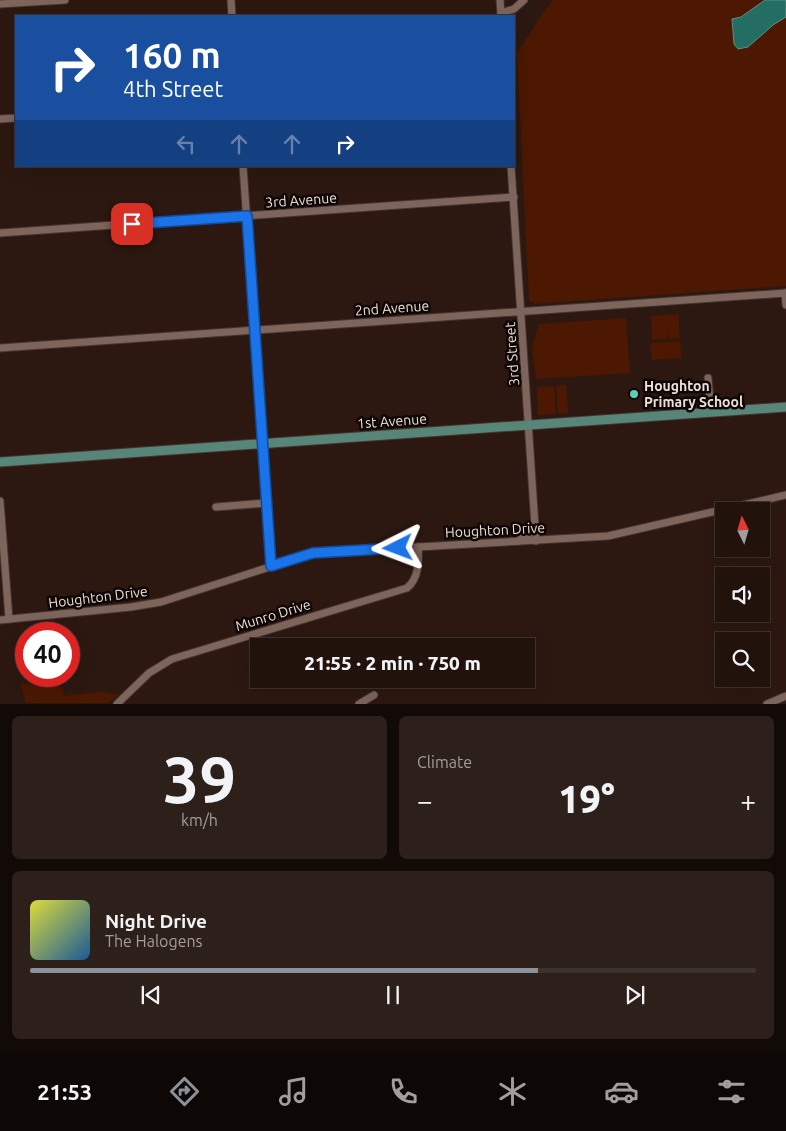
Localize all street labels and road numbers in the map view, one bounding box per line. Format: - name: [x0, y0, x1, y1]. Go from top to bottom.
- street label: 3rd Avenue: [265, 190, 337, 210]
- street label: 2nd Avenue: [354, 297, 430, 319]
- street label: 3rd Street: [502, 321, 522, 386]
- street label: 1st Avenue: [357, 411, 427, 431]
- street label: Houghton Drive: [445, 519, 545, 541]
- street label: Houghton Drive: [47, 583, 149, 611]
- street label: Munro Drive: [233, 596, 313, 634]

